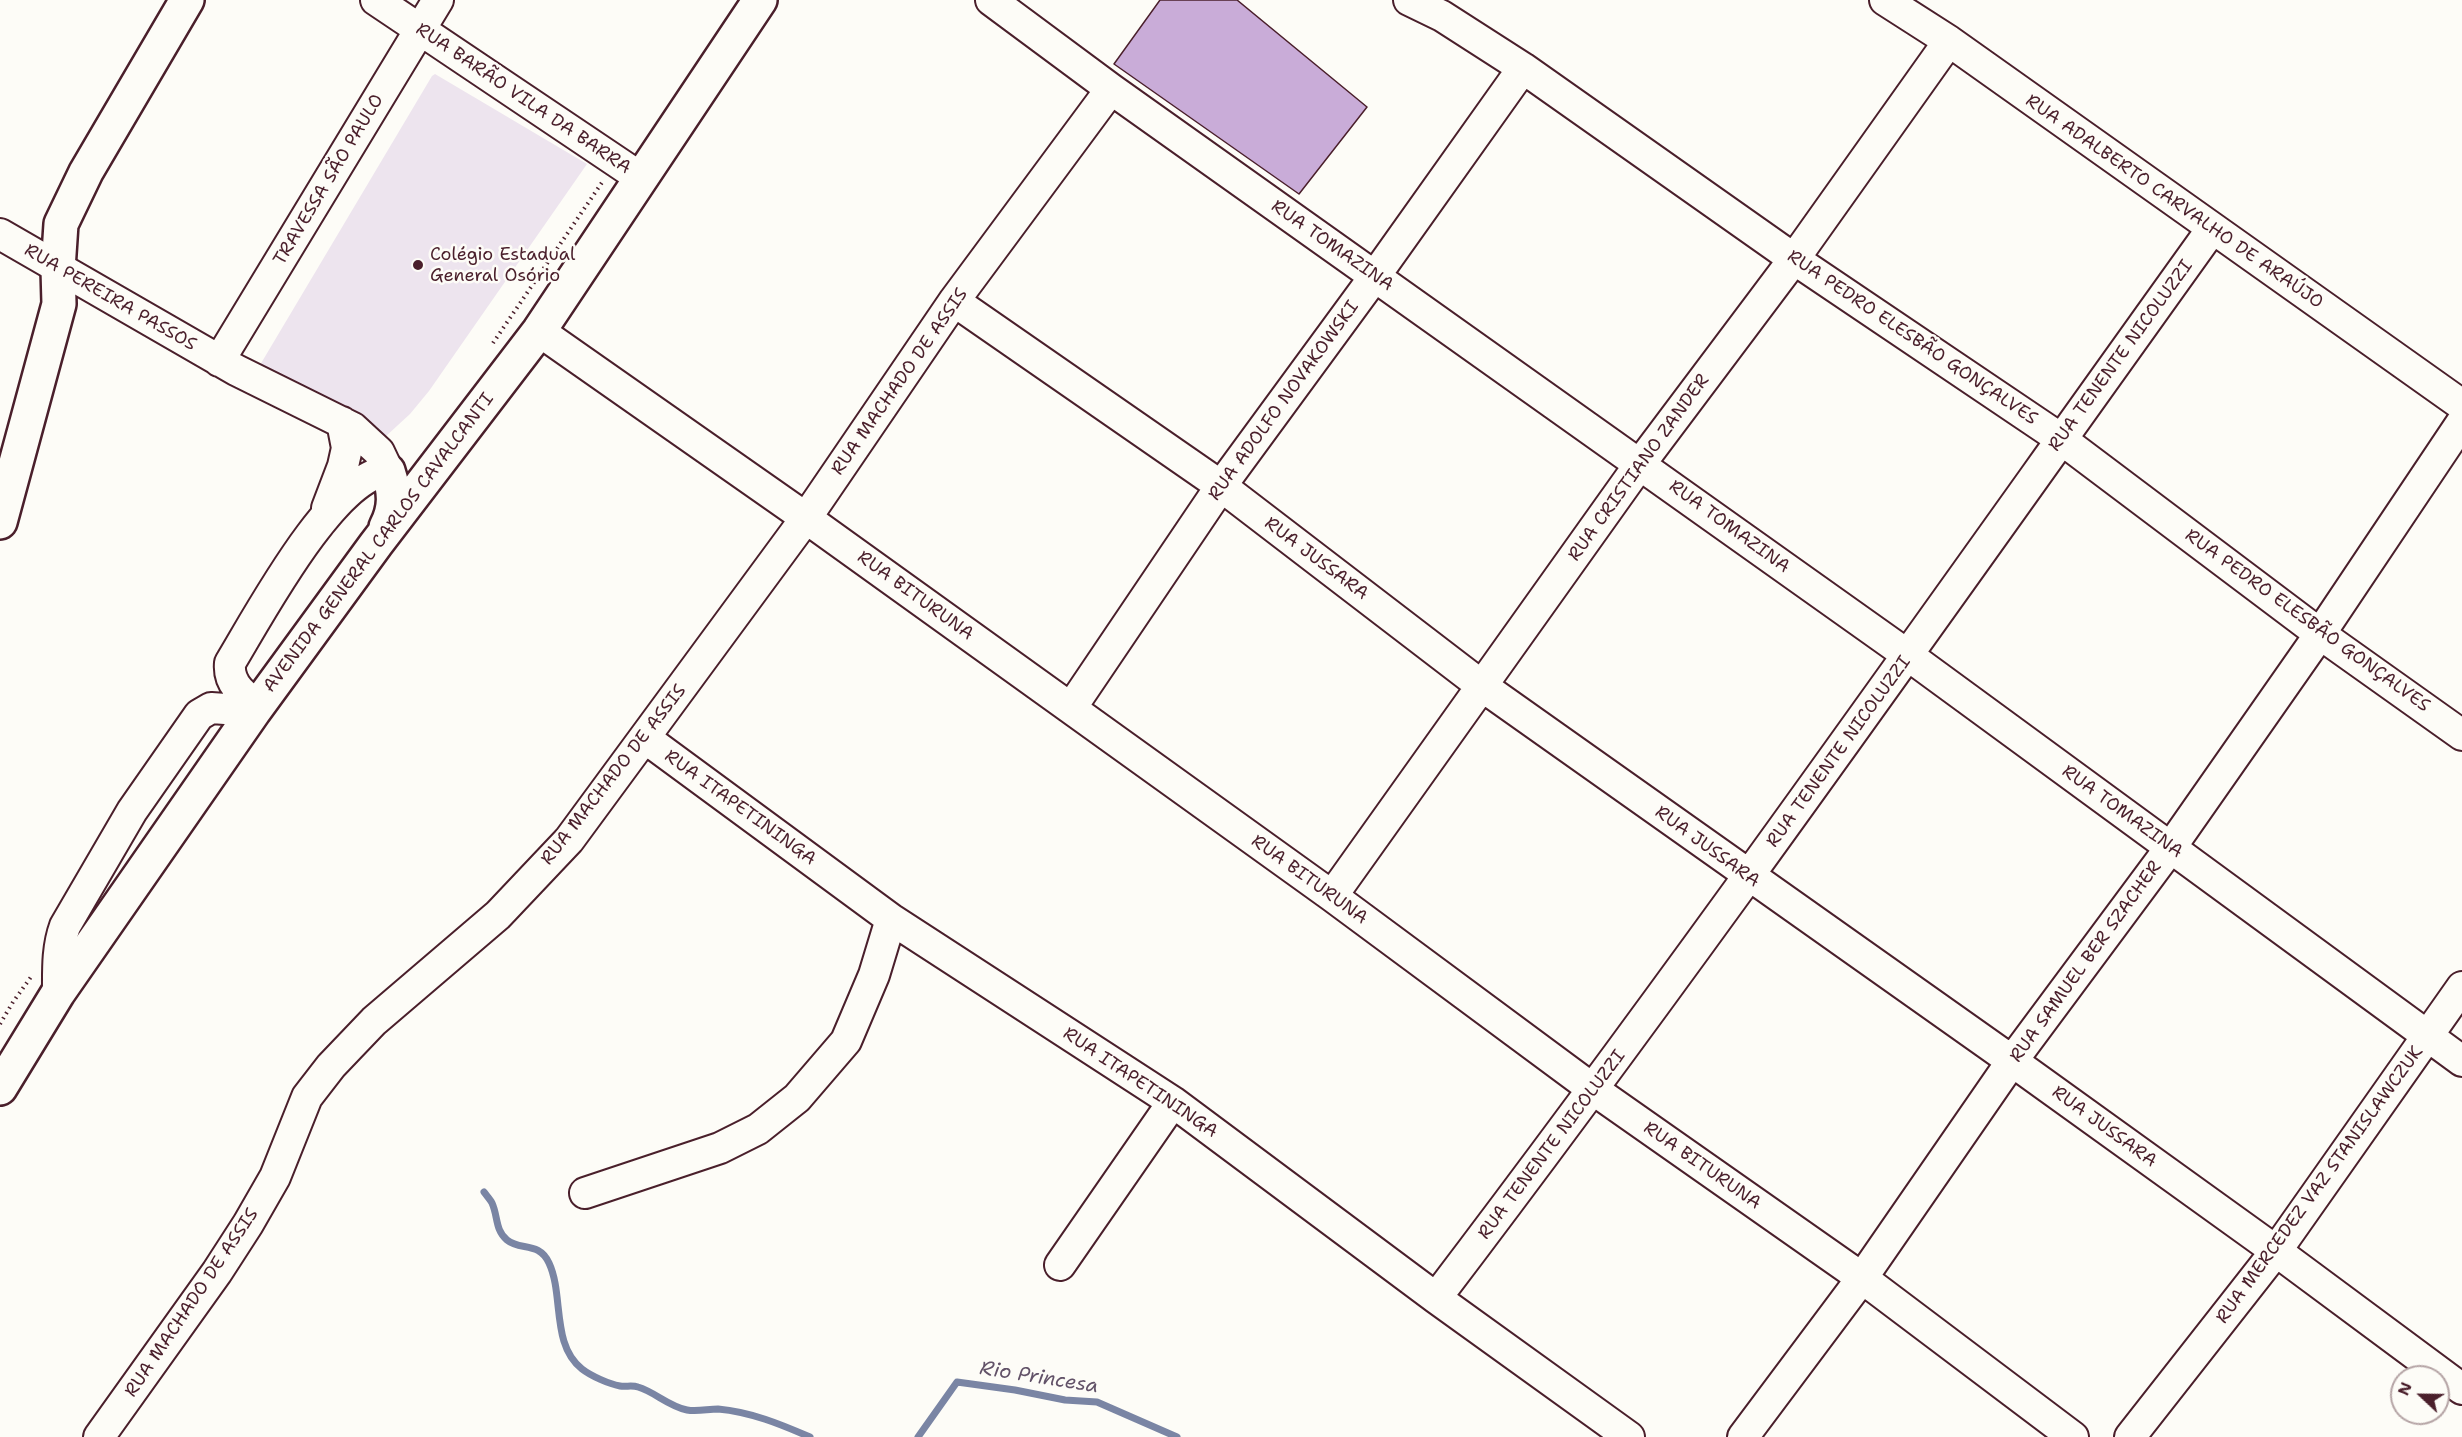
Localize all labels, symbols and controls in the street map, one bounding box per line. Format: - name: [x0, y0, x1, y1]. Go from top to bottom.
- street label: RUA BARÃO VILA DA BARRA: [411, 19, 635, 179]
- street label: RUA ADALBERTO CARVALHO DE ARAÚJO: [2021, 90, 2327, 314]
- street label: TRAVESSA SÃO PAULO: [269, 91, 389, 269]
- street label: RUA TOMAZINA: [1267, 196, 1397, 296]
- street label: RUA PEREIRA PASSOS: [20, 240, 200, 356]
- place label: Colégio Estadual General Osório: [430, 244, 575, 286]
- street label: RUA PEDRO ELESBÃO GONÇALVES: [1783, 246, 2041, 430]
- street label: RUA TENENTE NICOLUZZI: [2044, 256, 2198, 456]
- marker: Colégio Estadual General Osório: [411, 258, 425, 272]
- street label: RUA MACHADO DE ASSIS: [827, 284, 973, 480]
- street label: RUA ADOLFO NOVAKOWSKI: [1204, 297, 1364, 505]
- street label: RUA CRISTIANO ZANDER: [1564, 370, 1714, 566]
- street label: AVENIDA GENERAL CARLOS CAVALCANTI: [259, 389, 499, 697]
- street label: RUA TOMAZINA: [1664, 476, 1794, 578]
- street label: RUA JUSSARA: [1260, 513, 1372, 605]
- street label: RUA PEDRO ELESBÃO GONÇALVES: [2180, 525, 2434, 717]
- street label: RUA BITURUNA: [853, 547, 977, 645]
- street label: RUA TENENTE NICOLUZZI: [1762, 652, 1916, 852]
- street label: RUA MACHADO DE ASSIS: [537, 680, 691, 870]
- street label: RUA ITAPETININGA: [660, 746, 820, 870]
- street label: RUA TOMAZINA: [2057, 761, 2187, 863]
- street label: RUA JUSSARA: [1650, 802, 1764, 892]
- street label: RUA BITURUNA: [1247, 831, 1371, 929]
- street label: RUA SAMUEL BER SZACHER: [2006, 857, 2166, 1067]
- street label: RUA ITAPETININGA: [1058, 1023, 1222, 1143]
- street label: RUA MERCEDEZ VAZ STANISLAWCZUK: [2212, 1042, 2428, 1328]
- street label: RUA TENENTE NICOLUZZI: [1474, 1046, 1630, 1244]
- street label: RUA JUSSARA: [2047, 1082, 2161, 1172]
- street label: RUA BITURUNA: [1639, 1117, 1765, 1215]
- street label: RUA MACHADO DE ASSIS: [121, 1205, 263, 1401]
- water label: Rio Princesa: [978, 1357, 1100, 1399]
- north arrow: [2390, 1365, 2450, 1425]
- text: N: [2393, 1379, 2417, 1399]

